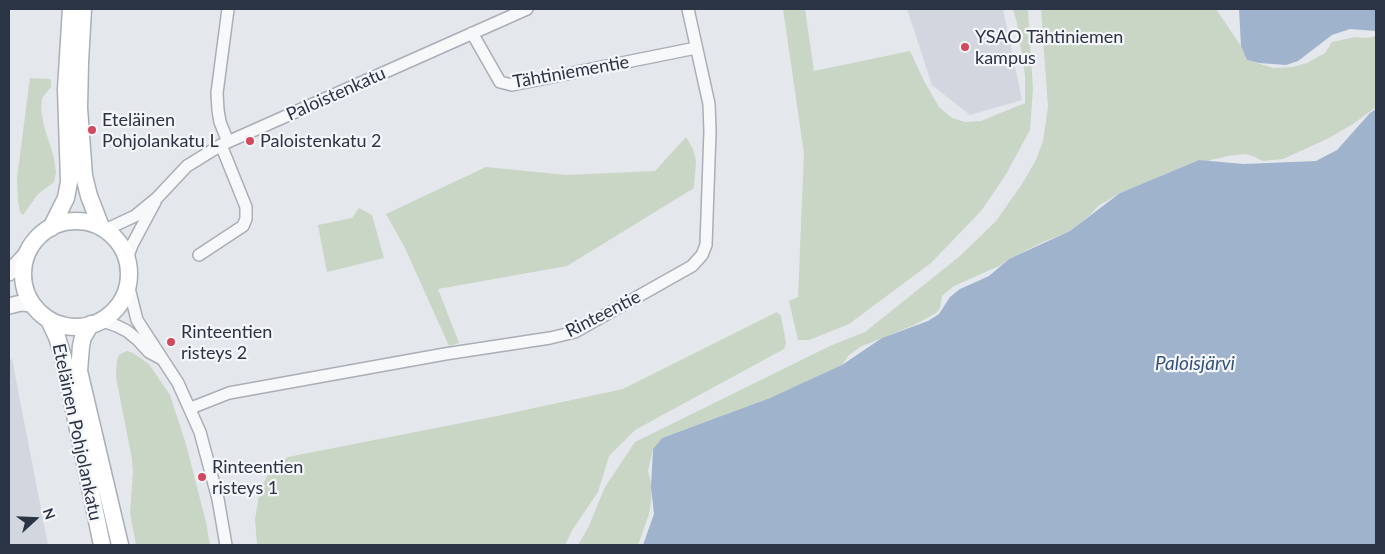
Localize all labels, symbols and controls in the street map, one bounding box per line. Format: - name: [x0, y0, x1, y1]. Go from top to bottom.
- place label: YSAO Tähtiniemen kampus: [975, 26, 1123, 68]
- marker: YSAO Tähtiniemen kampus: [959, 41, 971, 53]
- street label: Tähtiniementie: [511, 51, 631, 93]
- street label: Paloistenkatu: [283, 62, 389, 126]
- place label: Eteläinen Pohjolankatu L: [102, 109, 219, 152]
- marker: Eteläinen Pohjolankatu L: [86, 124, 98, 136]
- place label: Paloistenkatu 2: [260, 130, 381, 152]
- marker: Paloistenkatu 2: [244, 135, 256, 147]
- street label: Rinteentie: [562, 286, 644, 342]
- place label: Rinteentien risteys 2: [181, 321, 272, 364]
- marker: Rinteentien risteys 2: [165, 336, 177, 348]
- street label: Eteläinen Pohjolankatu: [48, 342, 106, 522]
- water label: Paloisjärvi: [1155, 353, 1235, 375]
- place label: Rinteentien risteys 1: [212, 456, 303, 498]
- marker: Rinteentien risteys 1: [196, 471, 208, 483]
- north arrow: [10, 494, 60, 544]
- text: N: [40, 506, 59, 522]

